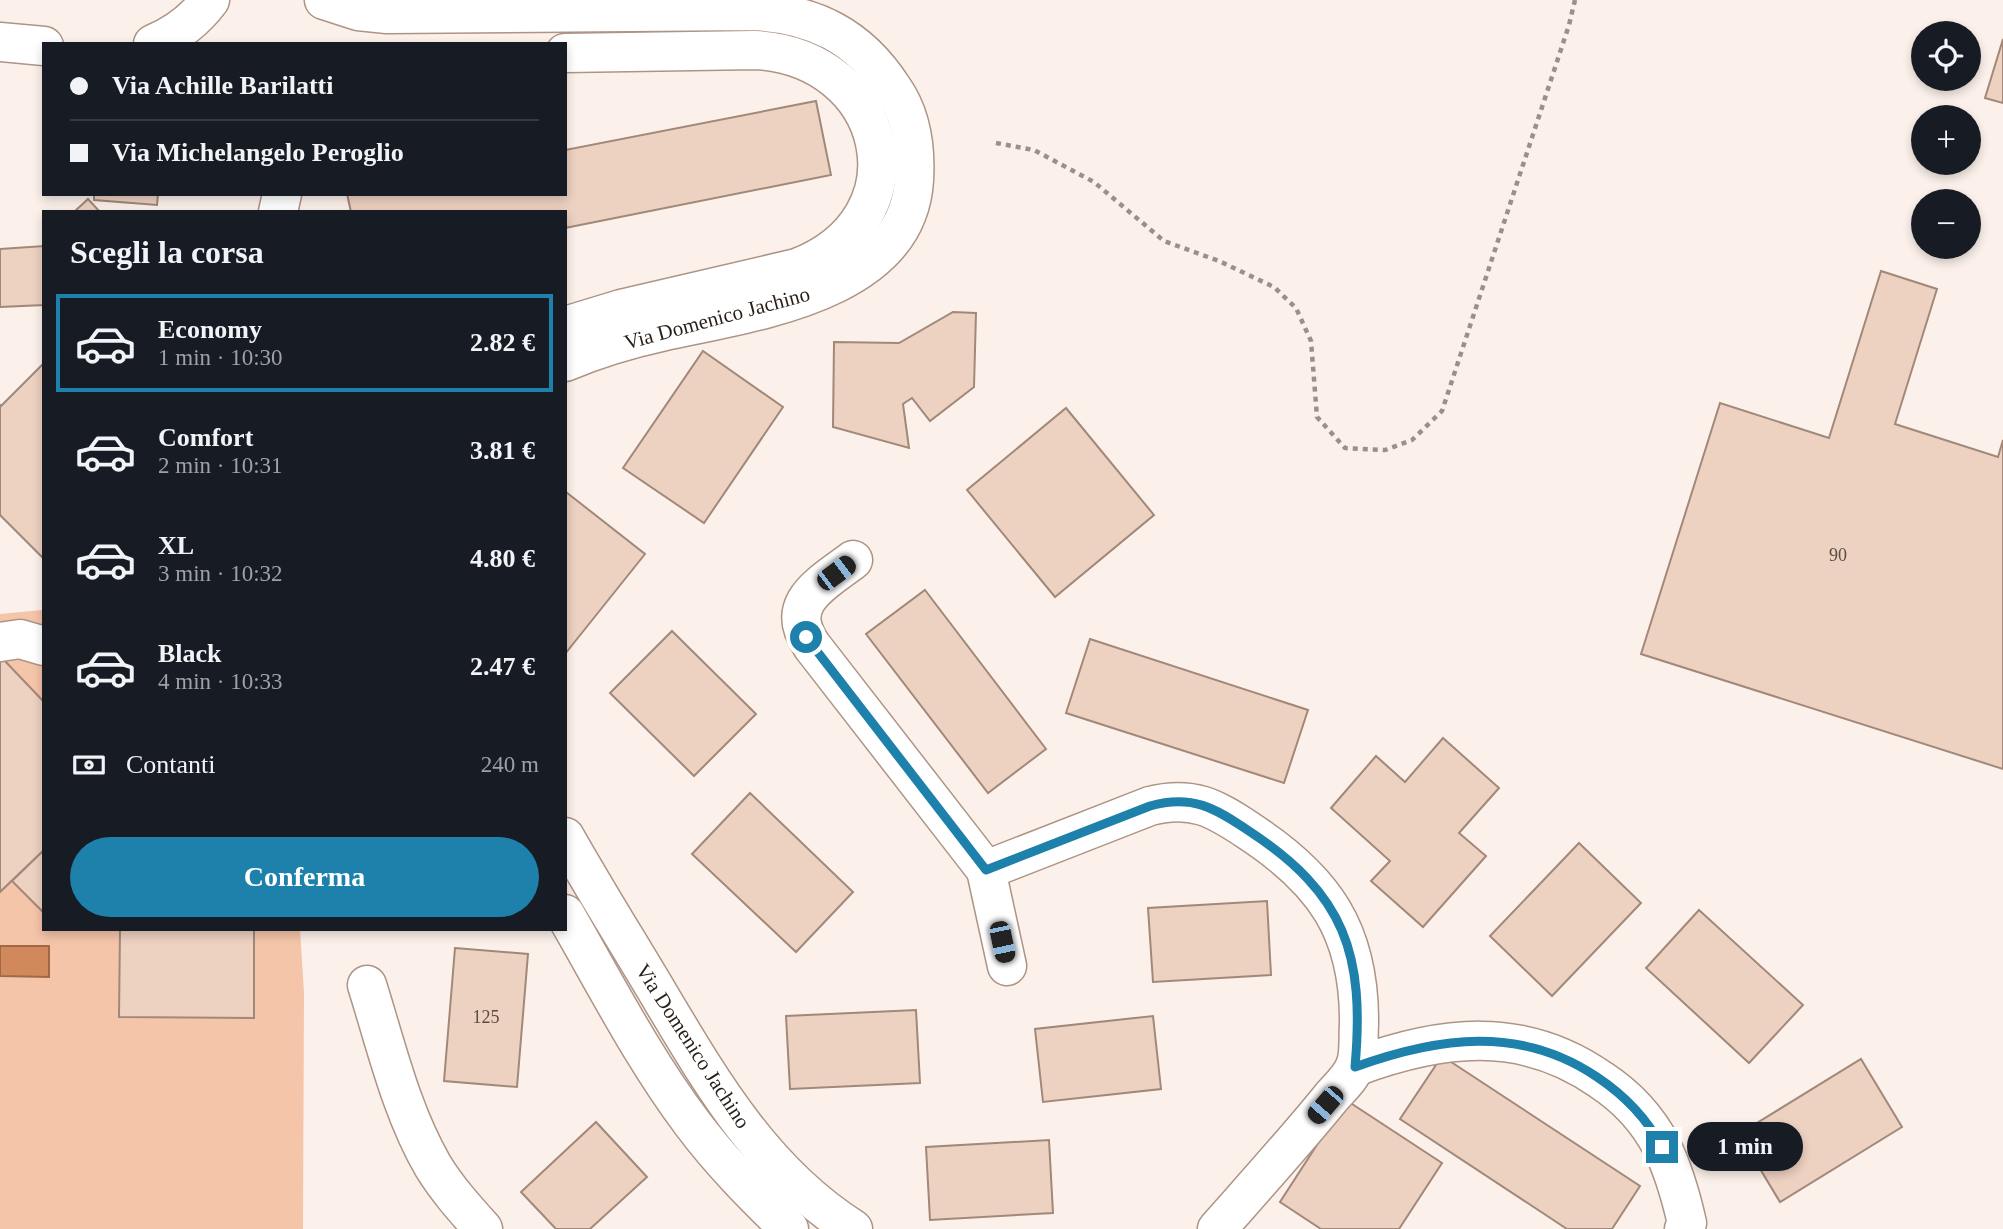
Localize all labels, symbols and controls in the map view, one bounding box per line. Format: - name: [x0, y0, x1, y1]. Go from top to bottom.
- map controls: [1911, 21, 1981, 259]
- button: locate: [1911, 21, 1981, 91]
- text: Via Achille Barilatti: [112, 71, 333, 100]
- button: +: [1911, 105, 1981, 175]
- text: Via Michelangelo Peroglio: [112, 138, 404, 167]
- button: −: [1911, 189, 1981, 259]
- text: Scegli la corsa: [70, 234, 264, 270]
- street label: Via Domenico Jachino: [622, 282, 812, 354]
- icon: car: [74, 312, 137, 375]
- text: Economy: [158, 315, 262, 344]
- text: 2.82 €: [470, 328, 535, 357]
- text: 1 min · 10:30: [158, 345, 283, 370]
- icon: car: [74, 420, 137, 483]
- text: Comfort: [158, 423, 253, 452]
- text: 3.81 €: [470, 436, 535, 465]
- text: 2 min · 10:31: [158, 453, 283, 478]
- icon: car: [74, 528, 137, 591]
- text: XL: [158, 531, 194, 560]
- text: 4.80 €: [470, 544, 535, 573]
- house number: 90: [1829, 545, 1847, 565]
- car: [813, 552, 860, 594]
- text: 3 min · 10:32: [158, 561, 283, 586]
- route start: [790, 621, 822, 653]
- icon: car: [74, 636, 137, 699]
- text: Black: [158, 639, 222, 668]
- text: 2.47 €: [470, 652, 535, 681]
- text: 4 min · 10:33: [158, 669, 283, 694]
- icon: cash: [70, 746, 108, 784]
- text: Contanti: [126, 750, 216, 779]
- text: 240 m: [481, 752, 539, 777]
- button: Conferma: [70, 837, 539, 917]
- car: [988, 919, 1017, 965]
- street label: Via Domenico Jachino: [631, 959, 755, 1133]
- house number: 125: [473, 1007, 500, 1027]
- car: [1304, 1082, 1347, 1128]
- callout: 1 min: [1686, 1122, 1802, 1172]
- route end: [1646, 1131, 1678, 1163]
- text: 1 min: [1717, 1134, 1773, 1159]

